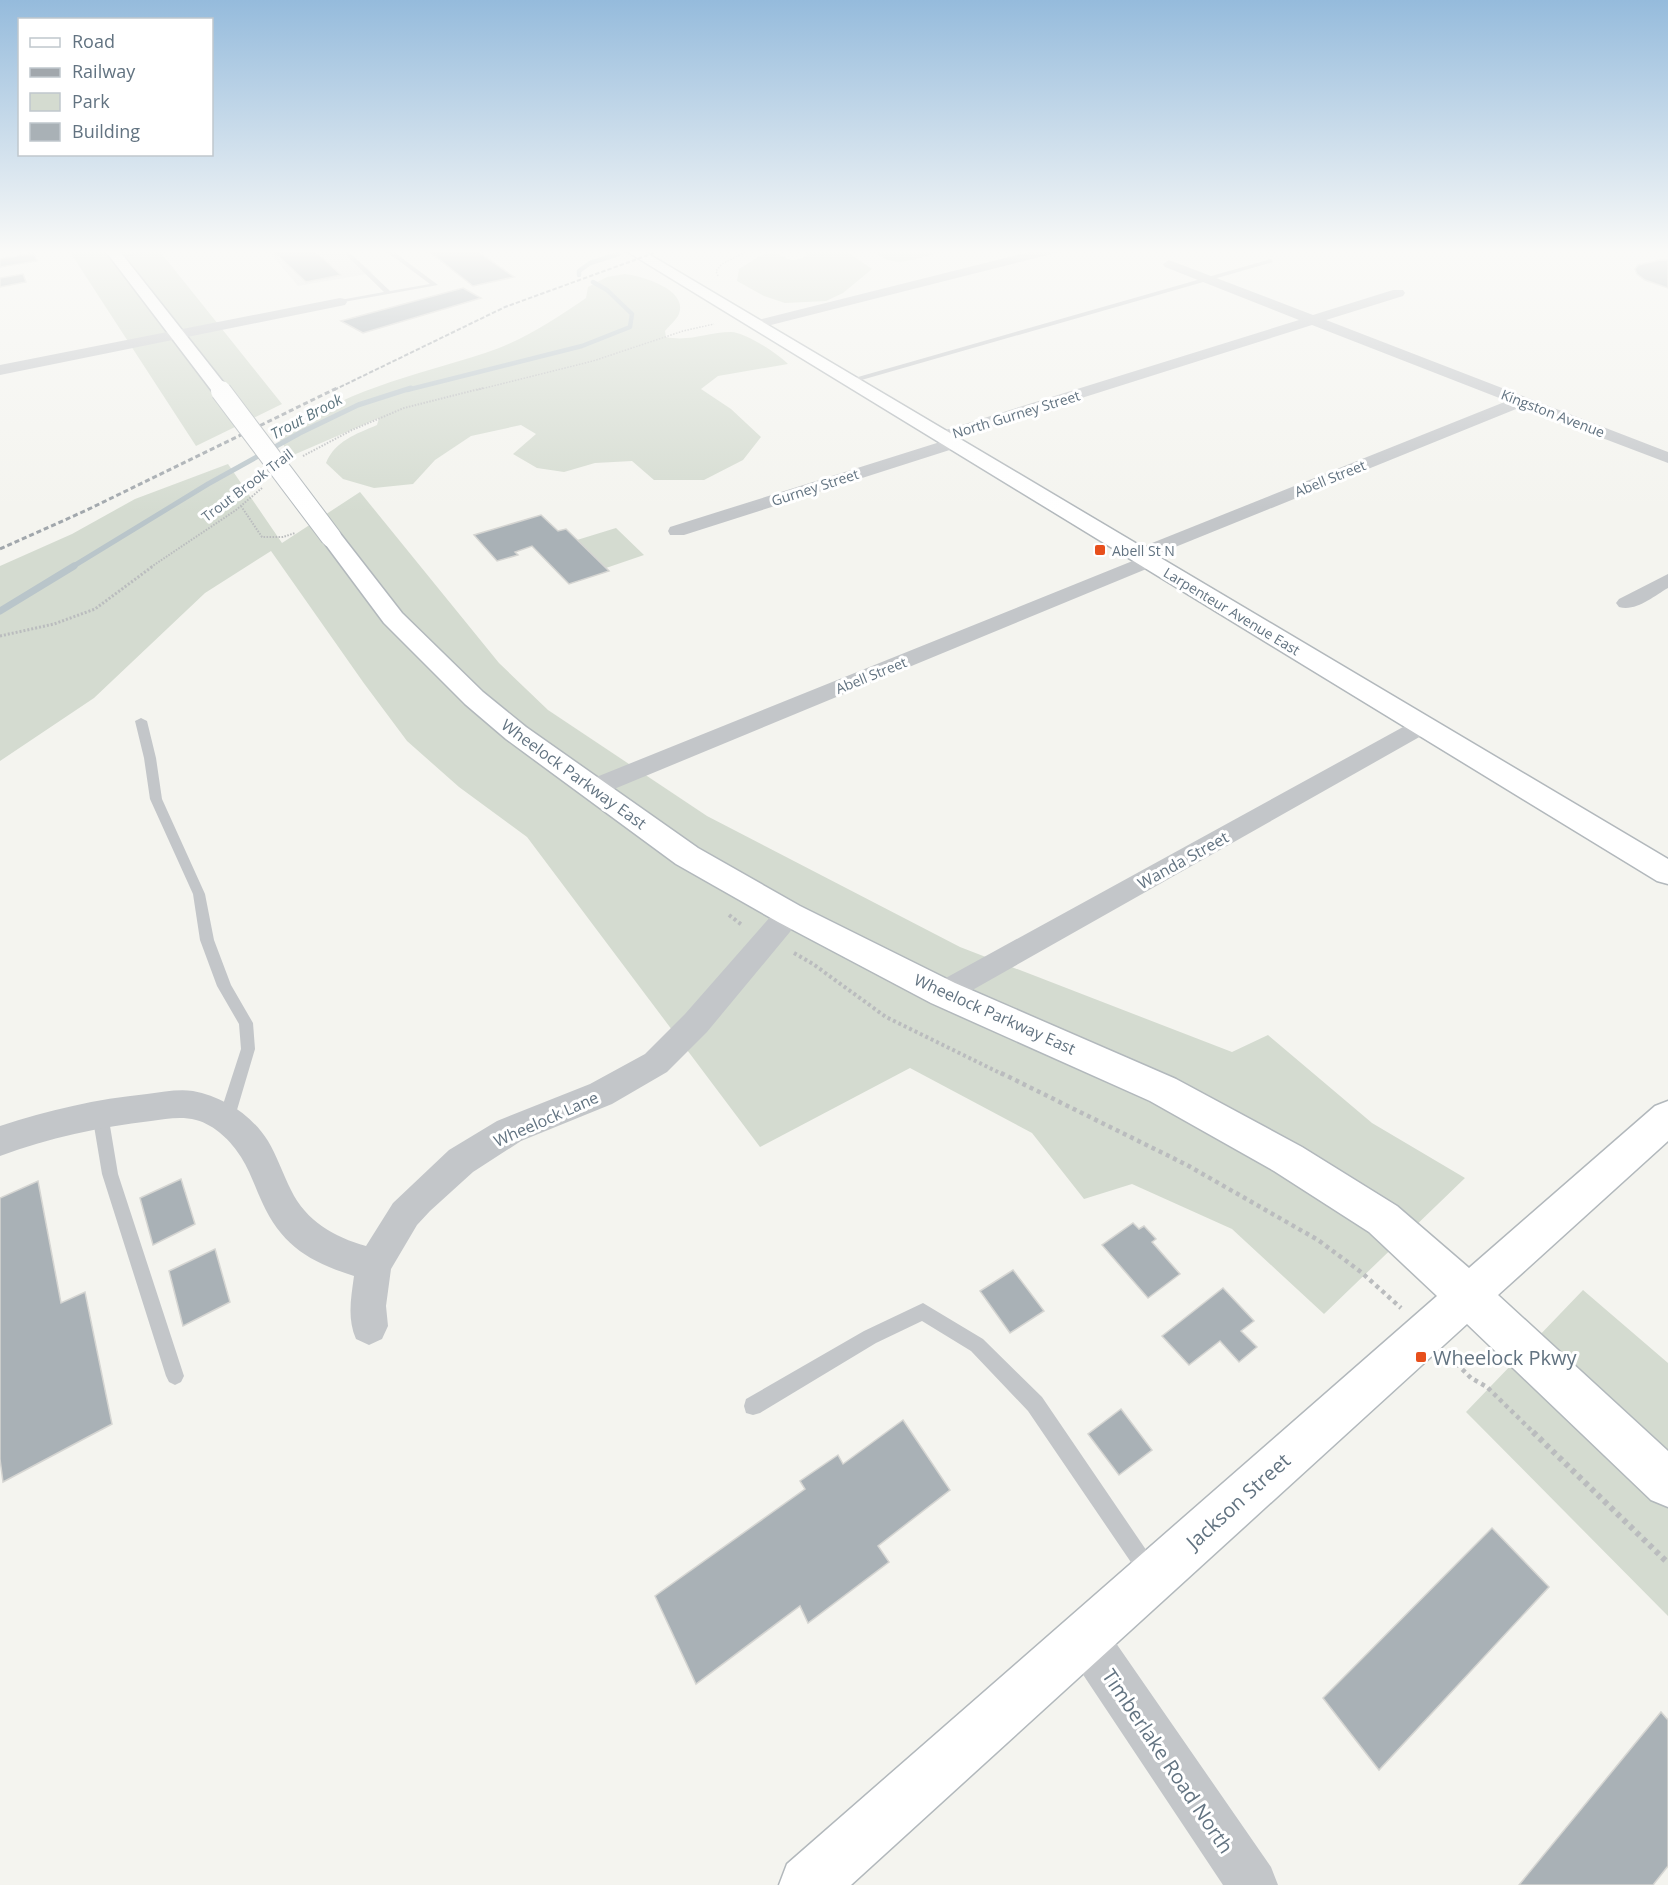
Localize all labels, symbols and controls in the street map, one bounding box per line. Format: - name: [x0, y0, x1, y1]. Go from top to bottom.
- legend: [18, 18, 213, 156]
- text: Road: [72, 29, 115, 53]
- text: Railway: [72, 59, 136, 83]
- text: Park: [72, 89, 110, 113]
- text: Building: [72, 119, 140, 143]
- street label: Kingston Avenue: [1499, 385, 1608, 442]
- street label: North Gurney Street: [950, 386, 1082, 442]
- water label: Trout Brook: [267, 388, 346, 443]
- street label: Trout Brook Trail: [197, 444, 297, 526]
- street label: Abell Street: [1292, 455, 1368, 501]
- street label: Gurney Street: [769, 464, 861, 510]
- place label: Abell St N: [1112, 541, 1175, 560]
- marker: Abell St N: [1093, 543, 1107, 557]
- street label: Larpenteur Avenue East: [1160, 563, 1304, 659]
- street label: Abell Street: [833, 652, 909, 698]
- street label: Wheelock Parkway East: [497, 714, 651, 834]
- street label: Wanda Street: [1133, 826, 1233, 894]
- street label: Wheelock Parkway East: [911, 968, 1079, 1060]
- street label: Wheelock Lane: [490, 1086, 602, 1152]
- place label: Wheelock Pkwy: [1433, 1344, 1578, 1371]
- marker: Wheelock Pkwy: [1414, 1350, 1428, 1364]
- street label: Jackson Street: [1179, 1447, 1296, 1556]
- street label: Timberlake Road North: [1096, 1664, 1240, 1858]

